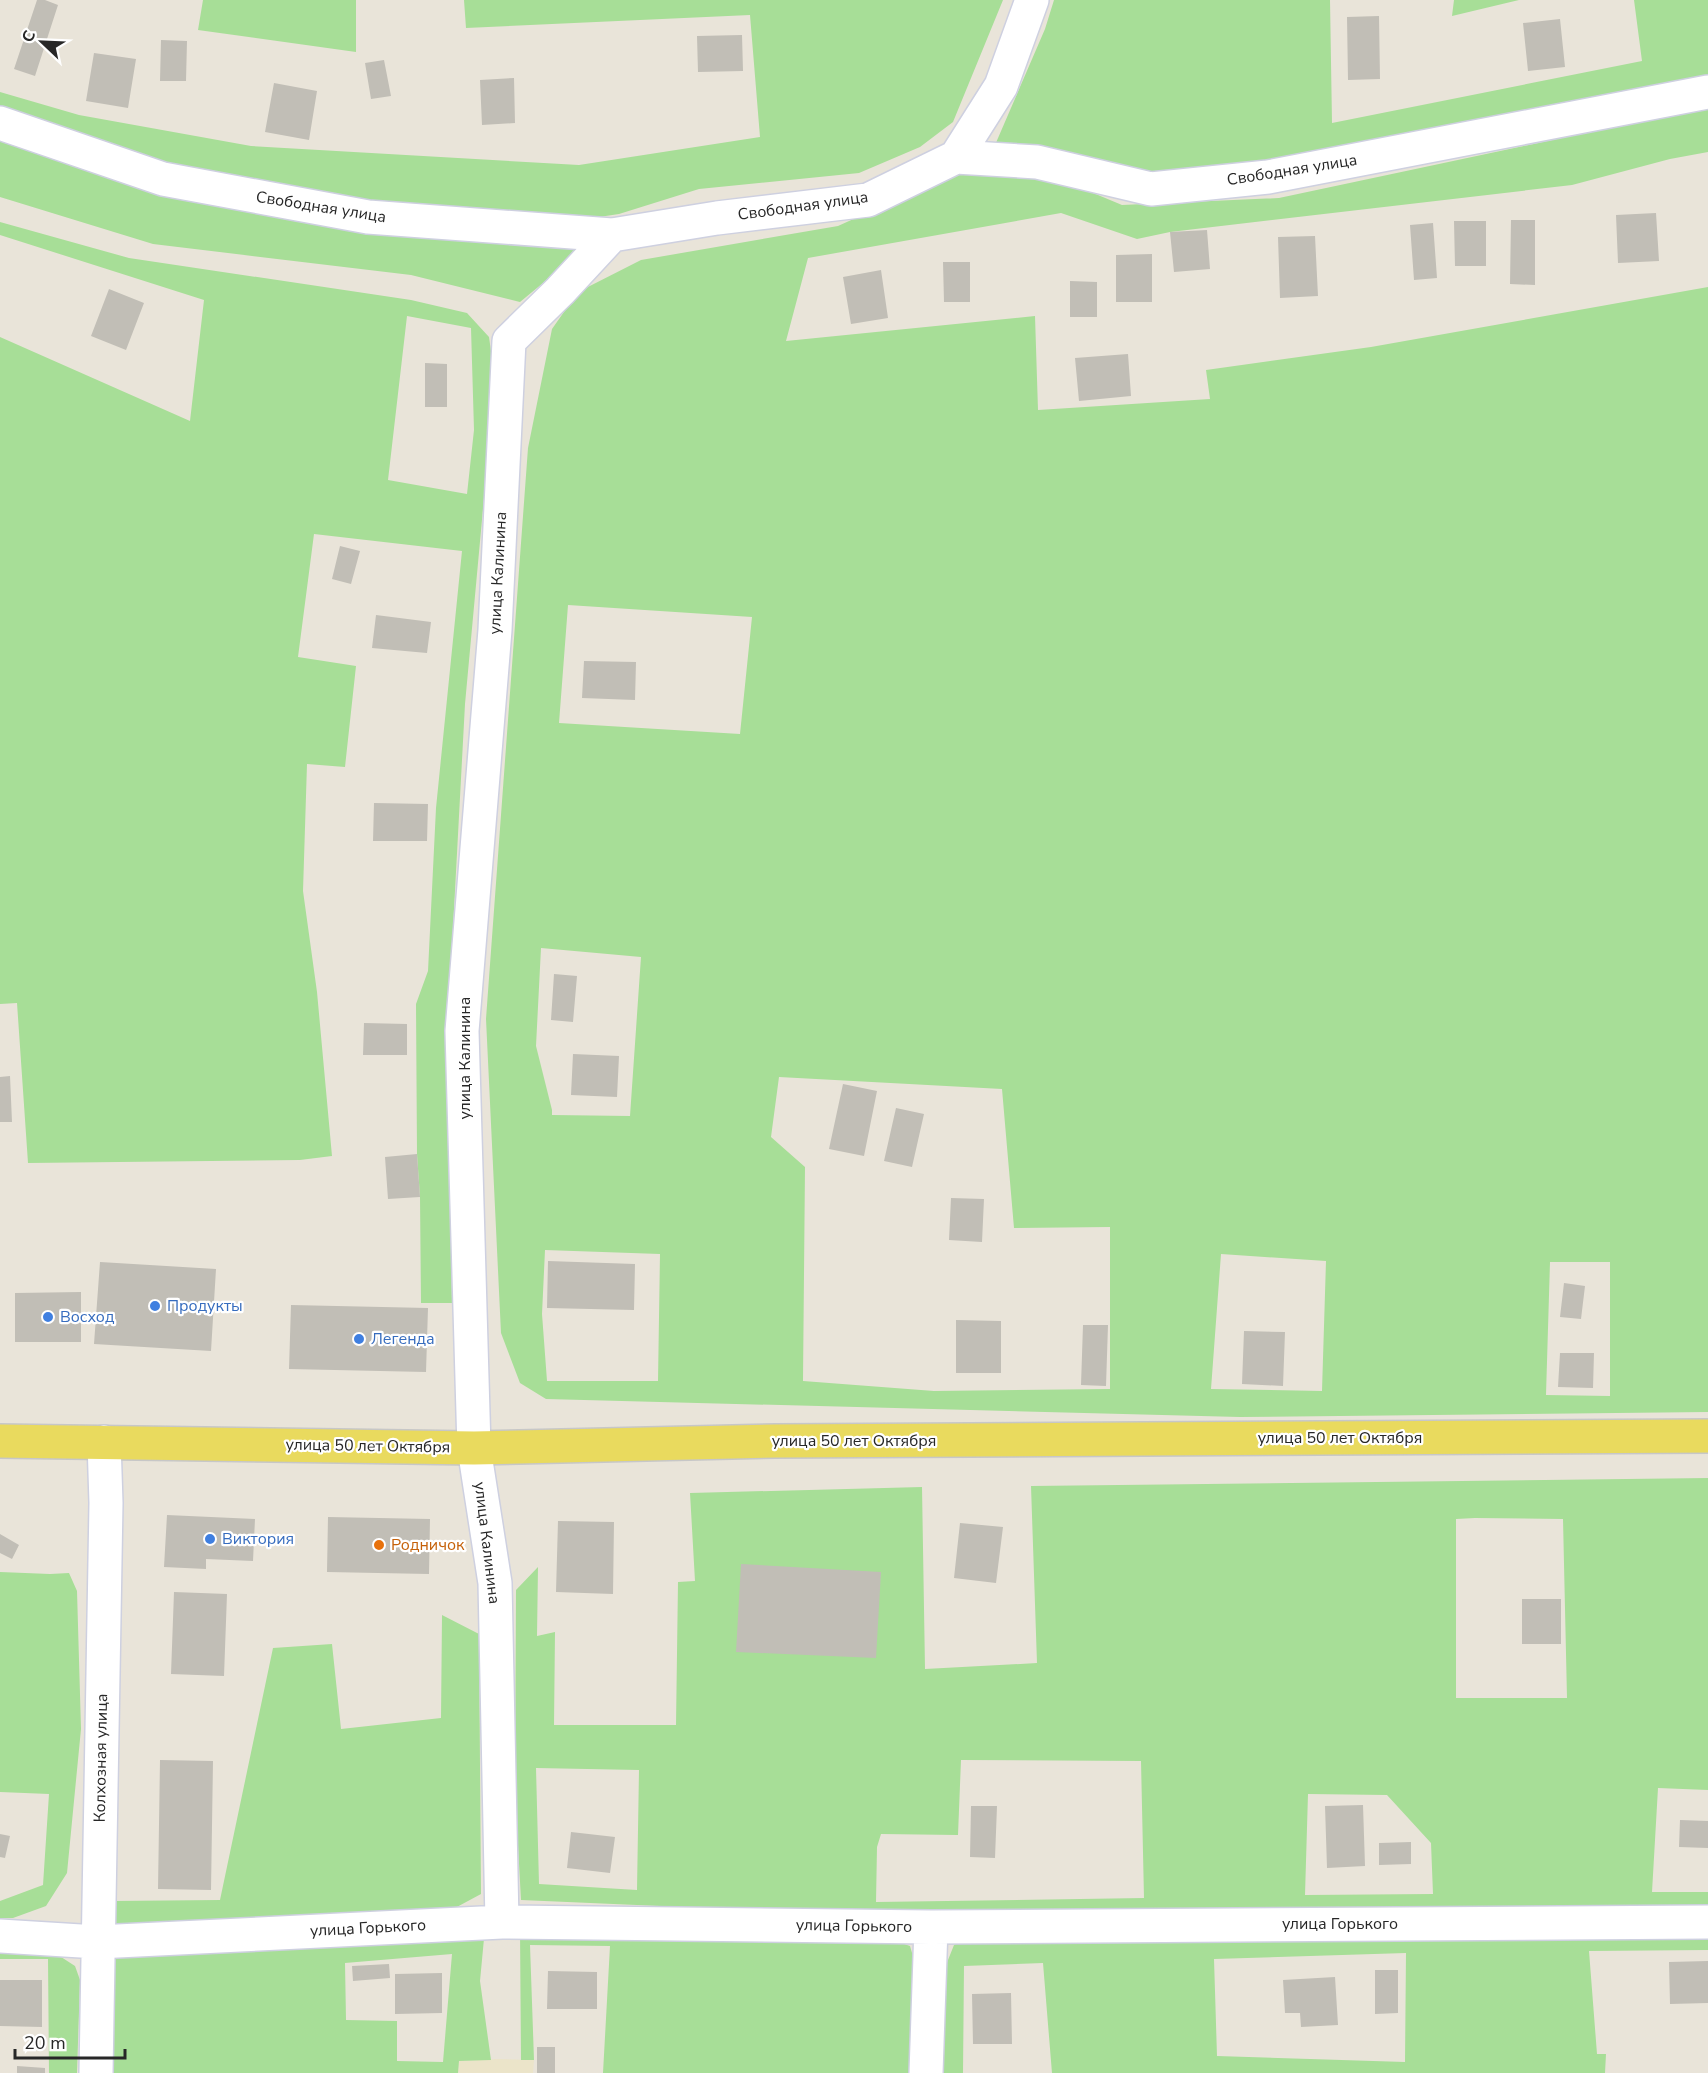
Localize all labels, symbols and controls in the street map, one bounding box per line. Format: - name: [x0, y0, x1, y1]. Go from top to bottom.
- north arrow: [12, 12, 72, 72]
- text: С: [17, 27, 41, 46]
- street label: Свободная улица: [1225, 149, 1359, 191]
- street label: Свободная улица: [254, 186, 388, 228]
- street label: Свободная улица: [736, 186, 870, 226]
- street label: улица Калинина: [484, 511, 512, 635]
- street label: улица Калинина: [454, 997, 476, 1119]
- place label: Продукты: [167, 1295, 243, 1317]
- marker: Продукты: [148, 1299, 162, 1313]
- place label: Восход: [60, 1306, 115, 1328]
- marker: Восход: [41, 1310, 55, 1324]
- place label: Легенда: [371, 1328, 435, 1350]
- marker: Легенда: [352, 1332, 366, 1346]
- street label: улица 50 лет Октября: [1258, 1427, 1422, 1449]
- street label: улица 50 лет Октября: [772, 1430, 936, 1452]
- street label: улица 50 лет Октября: [285, 1434, 451, 1458]
- street label: улица Калинина: [469, 1481, 505, 1605]
- place label: Виктория: [222, 1528, 294, 1550]
- marker: Виктория: [203, 1532, 217, 1546]
- place label: Родничок: [391, 1534, 465, 1556]
- marker: Родничок: [372, 1538, 386, 1552]
- street label: Колхозная улица: [89, 1693, 113, 1823]
- street label: улица Горького: [1282, 1913, 1398, 1935]
- street label: улица Горького: [309, 1914, 427, 1942]
- street label: улица Горького: [796, 1914, 912, 1938]
- scale bar: [15, 2022, 124, 2060]
- text: 20 m: [24, 2031, 66, 2055]

